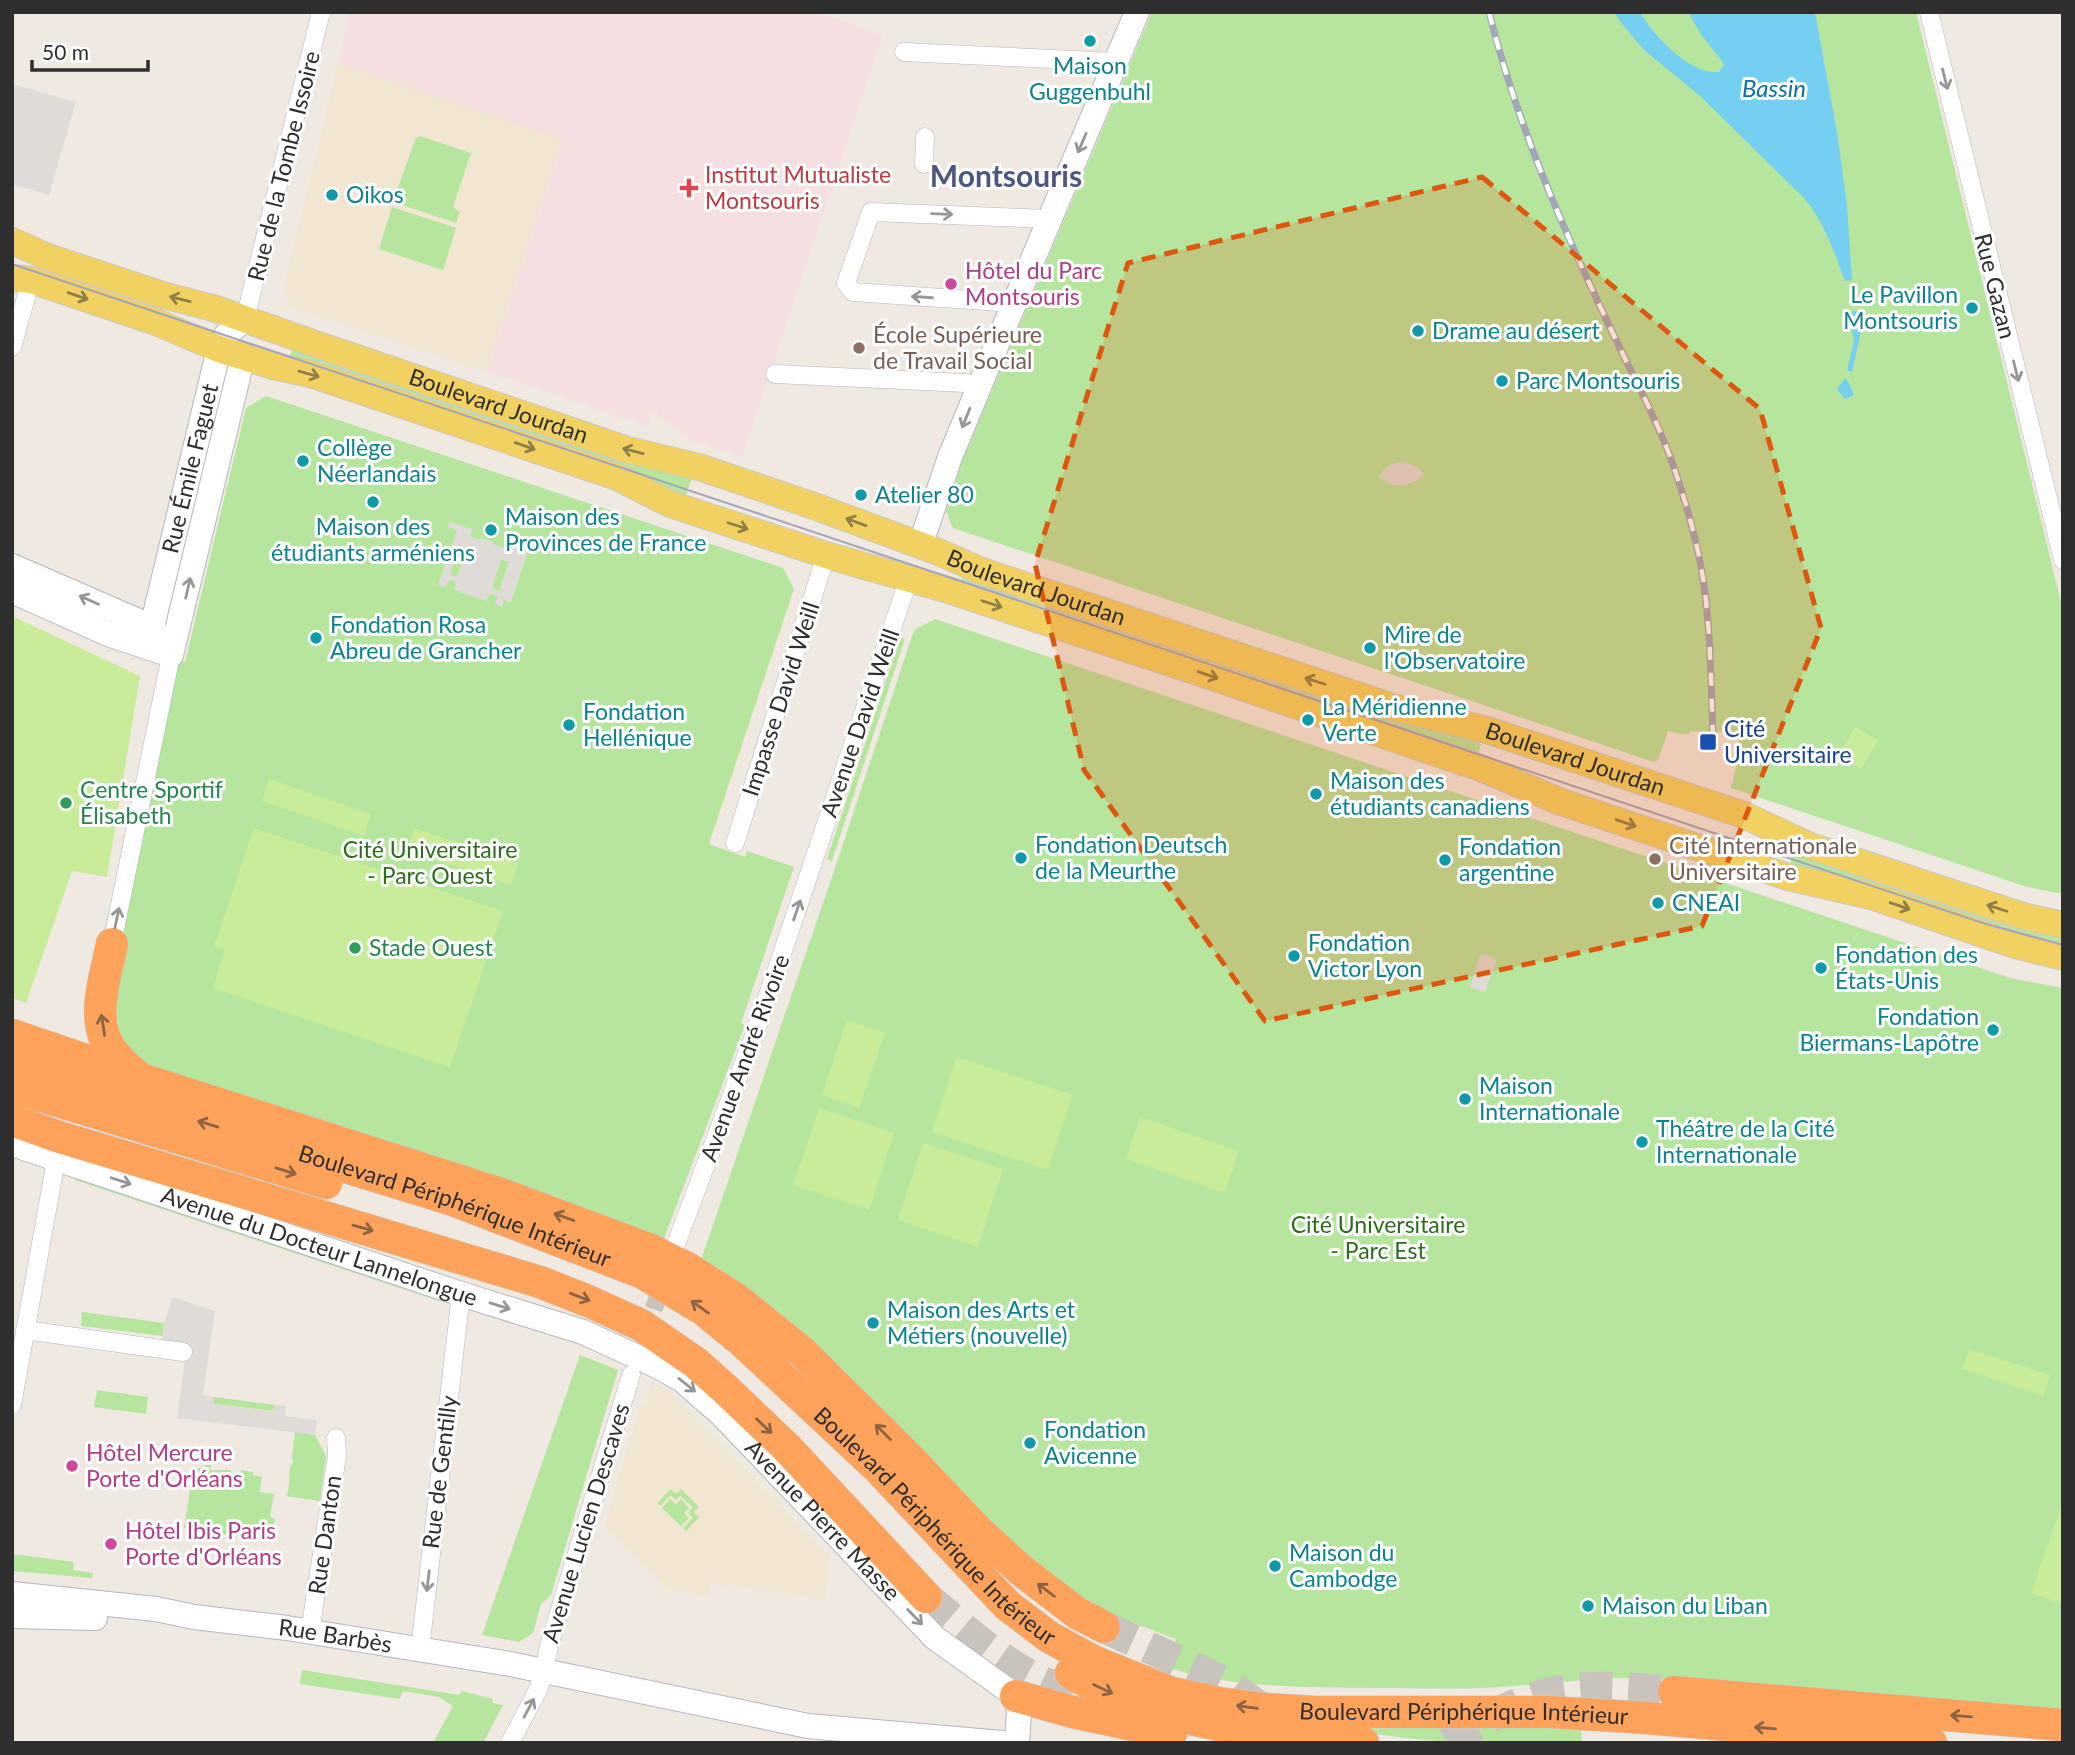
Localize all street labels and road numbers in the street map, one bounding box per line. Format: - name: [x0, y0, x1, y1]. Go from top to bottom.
- street label: Rue de la Tombe Issoire: [241, 48, 325, 284]
- street label: Rue Gazan: [1969, 230, 2023, 341]
- street label: Boulevard Jourdan: [406, 362, 592, 448]
- street label: Rue Émile Faguet: [155, 380, 223, 556]
- street label: Boulevard Jourdan: [943, 542, 1129, 631]
- street label: Impasse David Weill: [735, 598, 825, 799]
- street label: Avenue David Weill: [814, 625, 904, 821]
- street label: Boulevard Jourdan: [1482, 716, 1669, 801]
- street label: Avenue André Rivoire: [694, 950, 795, 1165]
- street label: Boulevard Périphérique Intérieur: [295, 1138, 616, 1273]
- street label: Avenue du Docteur Lannelongue: [158, 1180, 481, 1311]
- street label: Rue de Gentilly: [416, 1394, 462, 1550]
- street label: Avenue Lucien Descaves: [535, 1400, 635, 1646]
- street label: Boulevard Périphérique Intérieur: [808, 1400, 1061, 1651]
- street label: Avenue Pierre Masse: [740, 1433, 907, 1606]
- street label: Rue Danton: [302, 1473, 346, 1596]
- street label: Rue Barbès: [277, 1612, 394, 1658]
- street label: Boulevard Périphérique Intérieur: [1298, 1696, 1630, 1730]

